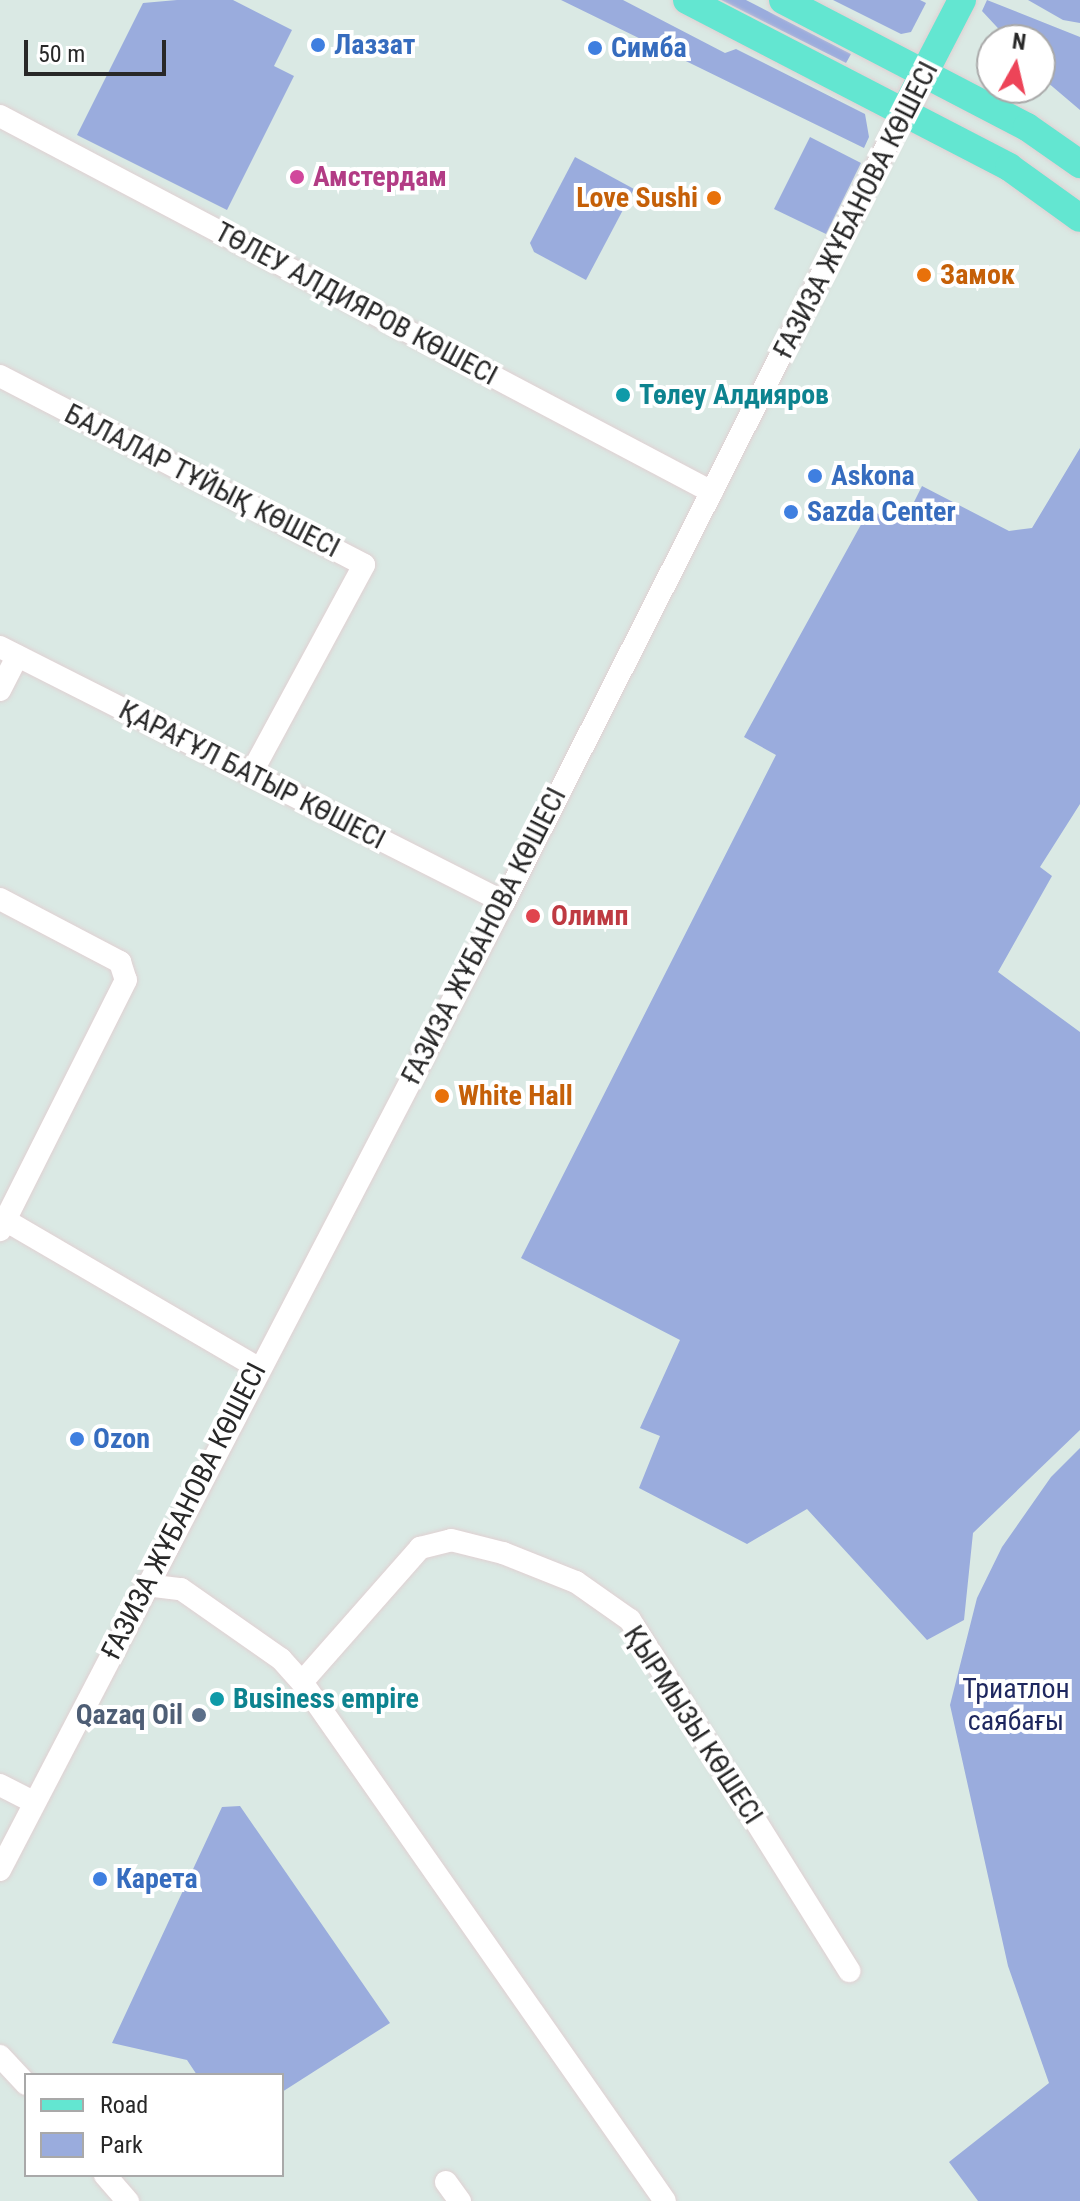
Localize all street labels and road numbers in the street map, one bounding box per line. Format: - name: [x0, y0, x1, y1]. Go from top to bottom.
- street label: ҒАЗИЗА ЖҰБАНОВА КӨШЕСІ: [767, 56, 945, 364]
- street label: ТӨЛЕУ АЛДИЯРОВ КӨШЕСІ: [209, 215, 503, 393]
- street label: БАЛАЛАР ТҰЙЫҚ КӨШЕСІ: [59, 397, 345, 565]
- street label: ҚАРАҒҰЛ БАТЫР КӨШЕСІ: [113, 693, 391, 857]
- street label: ҒАЗИЗА ЖҰБАНОВА КӨШЕСІ: [395, 782, 573, 1090]
- street label: ҒАЗИЗА ЖҰБАНОВА КӨШЕСІ: [95, 1357, 273, 1665]
- street label: ҚЫРМЫЗЫ КӨШЕСІ: [616, 1619, 770, 1831]

